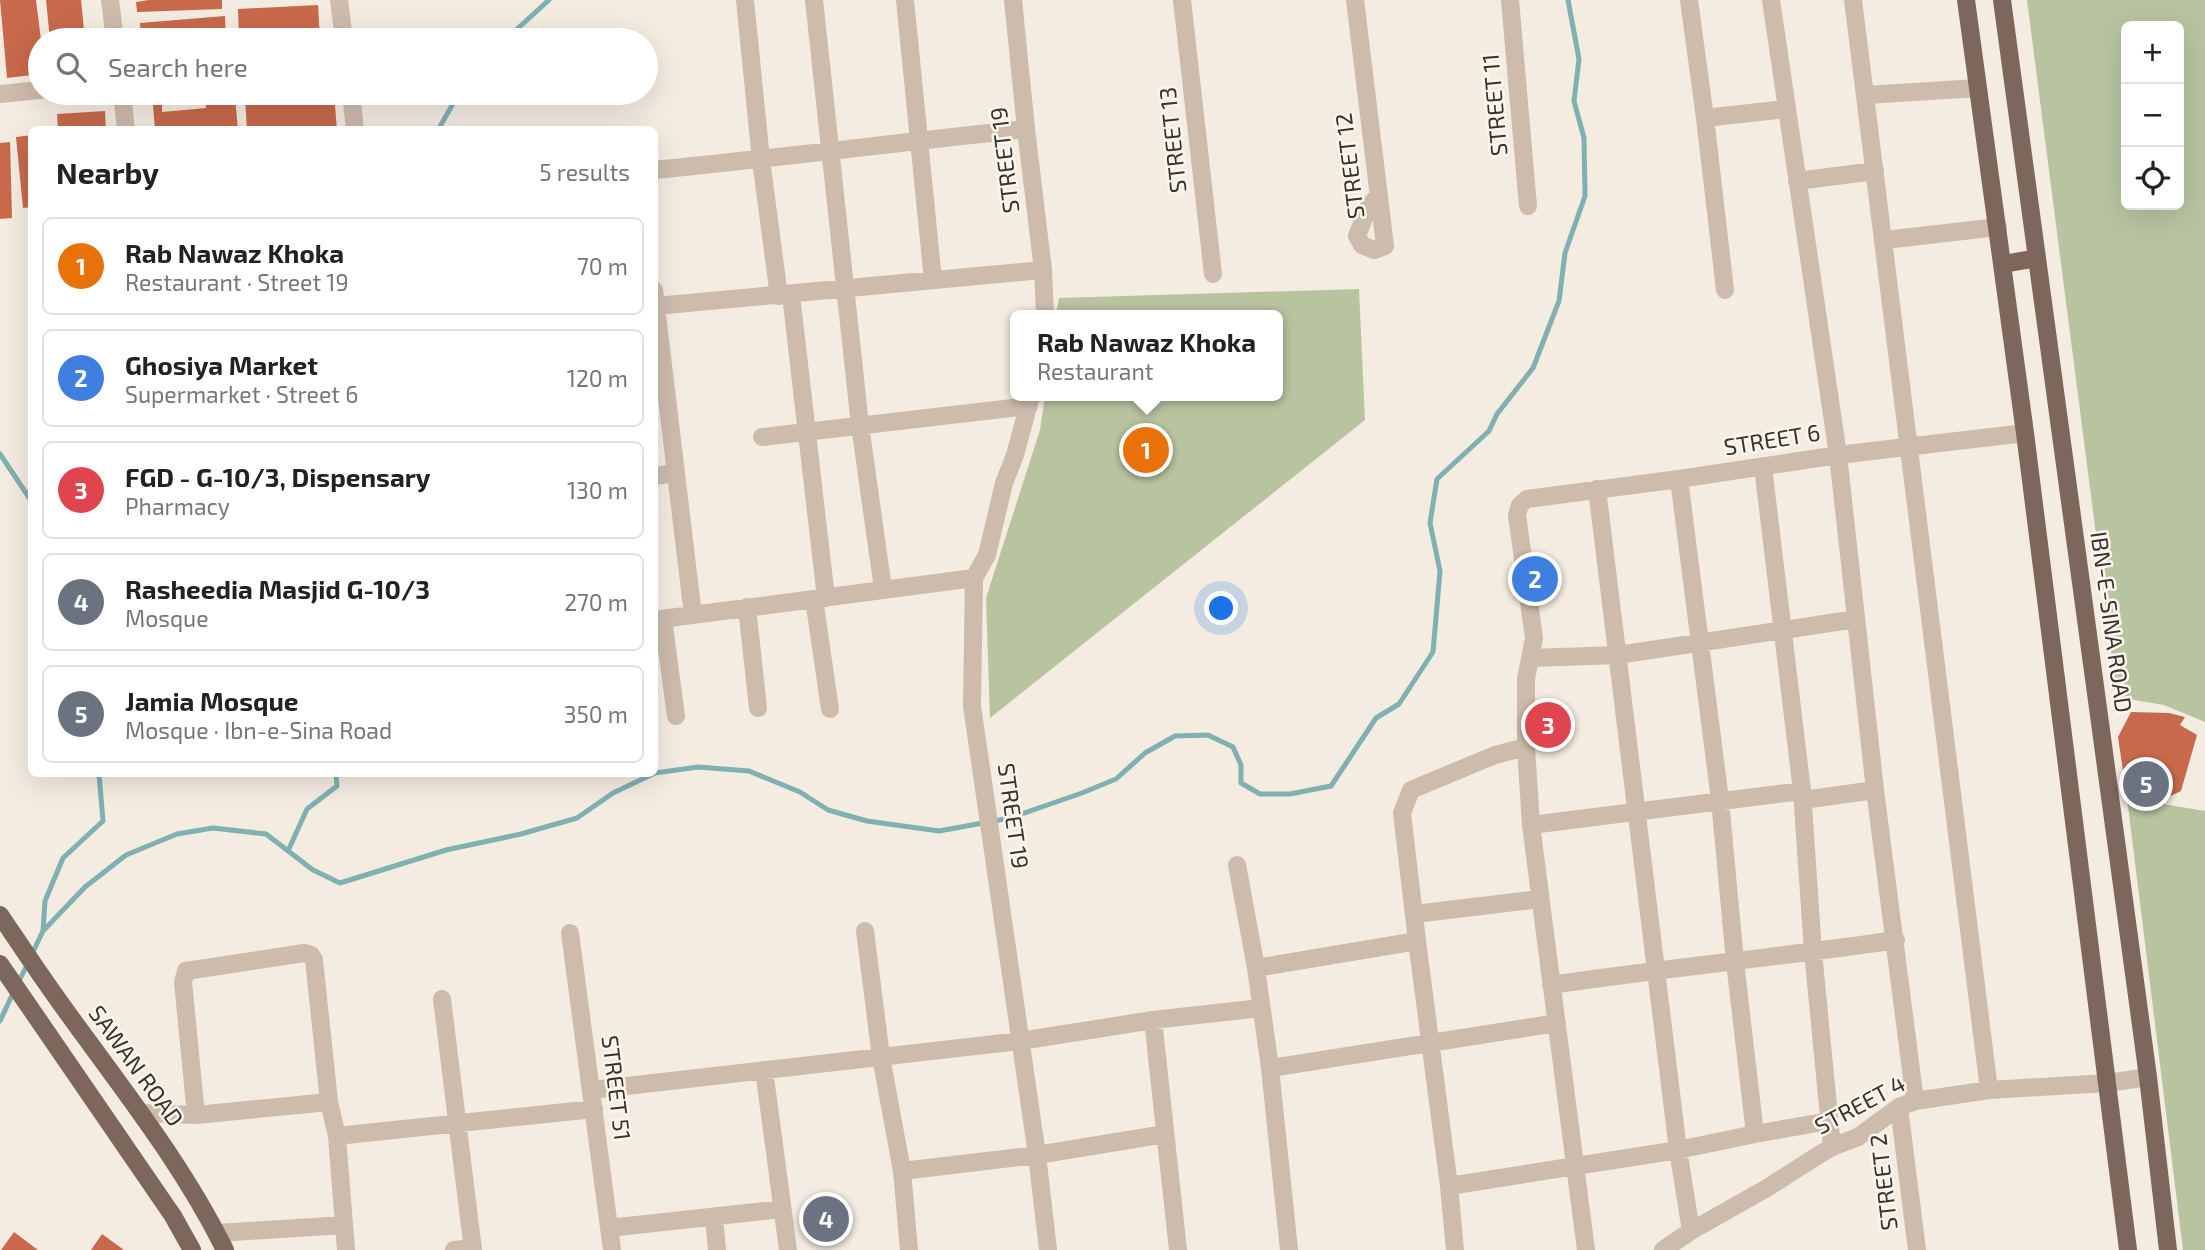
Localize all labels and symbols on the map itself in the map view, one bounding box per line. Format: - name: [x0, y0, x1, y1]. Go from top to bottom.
- street label: STREET 11: [1476, 53, 1512, 157]
- street label: STREET 13: [1153, 86, 1191, 194]
- street label: STREET 19: [984, 106, 1024, 215]
- street label: STREET 12: [1329, 112, 1369, 221]
- street label: STREET 6: [1722, 418, 1822, 460]
- pin: 1: [1123, 424, 1169, 476]
- street label: IBN-E-SINA ROAD: [2085, 529, 2139, 714]
- pin: 2: [1512, 553, 1558, 605]
- your location: [1204, 591, 1238, 625]
- pin: 3: [1525, 699, 1571, 751]
- pin: 5: [2123, 758, 2169, 810]
- street label: STREET 19: [993, 761, 1035, 871]
- street label: SAWAN ROAD: [84, 999, 190, 1131]
- street label: STREET 51: [597, 1034, 637, 1142]
- street label: STREET 4: [1810, 1069, 1910, 1140]
- street label: STREET 2: [1863, 1132, 1903, 1232]
- pin: 4: [803, 1193, 849, 1245]

